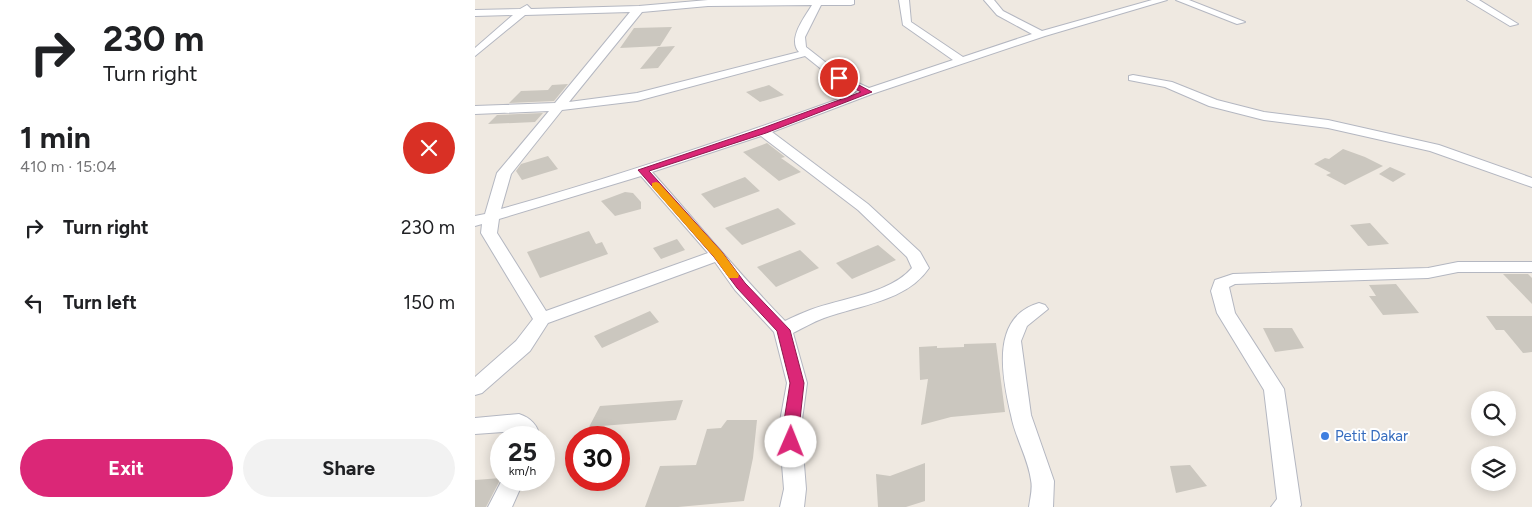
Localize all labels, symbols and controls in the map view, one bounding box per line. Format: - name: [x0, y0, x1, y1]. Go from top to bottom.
- text: 230 m: [103, 18, 204, 60]
- icon: right: [20, 20, 85, 85]
- pin: [818, 57, 860, 99]
- text: Turn right: [103, 60, 198, 87]
- icon: arrive: [825, 64, 853, 92]
- text: 1 min: [20, 119, 91, 156]
- button: close: [403, 122, 455, 174]
- text: 410 m · 15:04: [20, 157, 116, 176]
- icon: right: [20, 214, 48, 242]
- text: Turn right: [63, 216, 149, 239]
- text: 230 m: [401, 216, 455, 239]
- icon: left: [20, 289, 48, 317]
- text: Turn left: [63, 291, 137, 314]
- text: 150 m: [403, 291, 455, 314]
- map controls: [1471, 391, 1516, 491]
- button: search: [1471, 391, 1516, 436]
- position arrow: [764, 415, 816, 467]
- speed limit sign: 30: [565, 426, 630, 491]
- place label: Petit Dakar: [1335, 427, 1408, 445]
- marker: Petit Dakar: [1319, 430, 1331, 442]
- text: 25: [508, 437, 537, 467]
- button: Exit: [20, 439, 233, 497]
- button: Share: [243, 439, 455, 497]
- button: layers: [1471, 446, 1516, 491]
- text: km/h: [509, 464, 536, 478]

